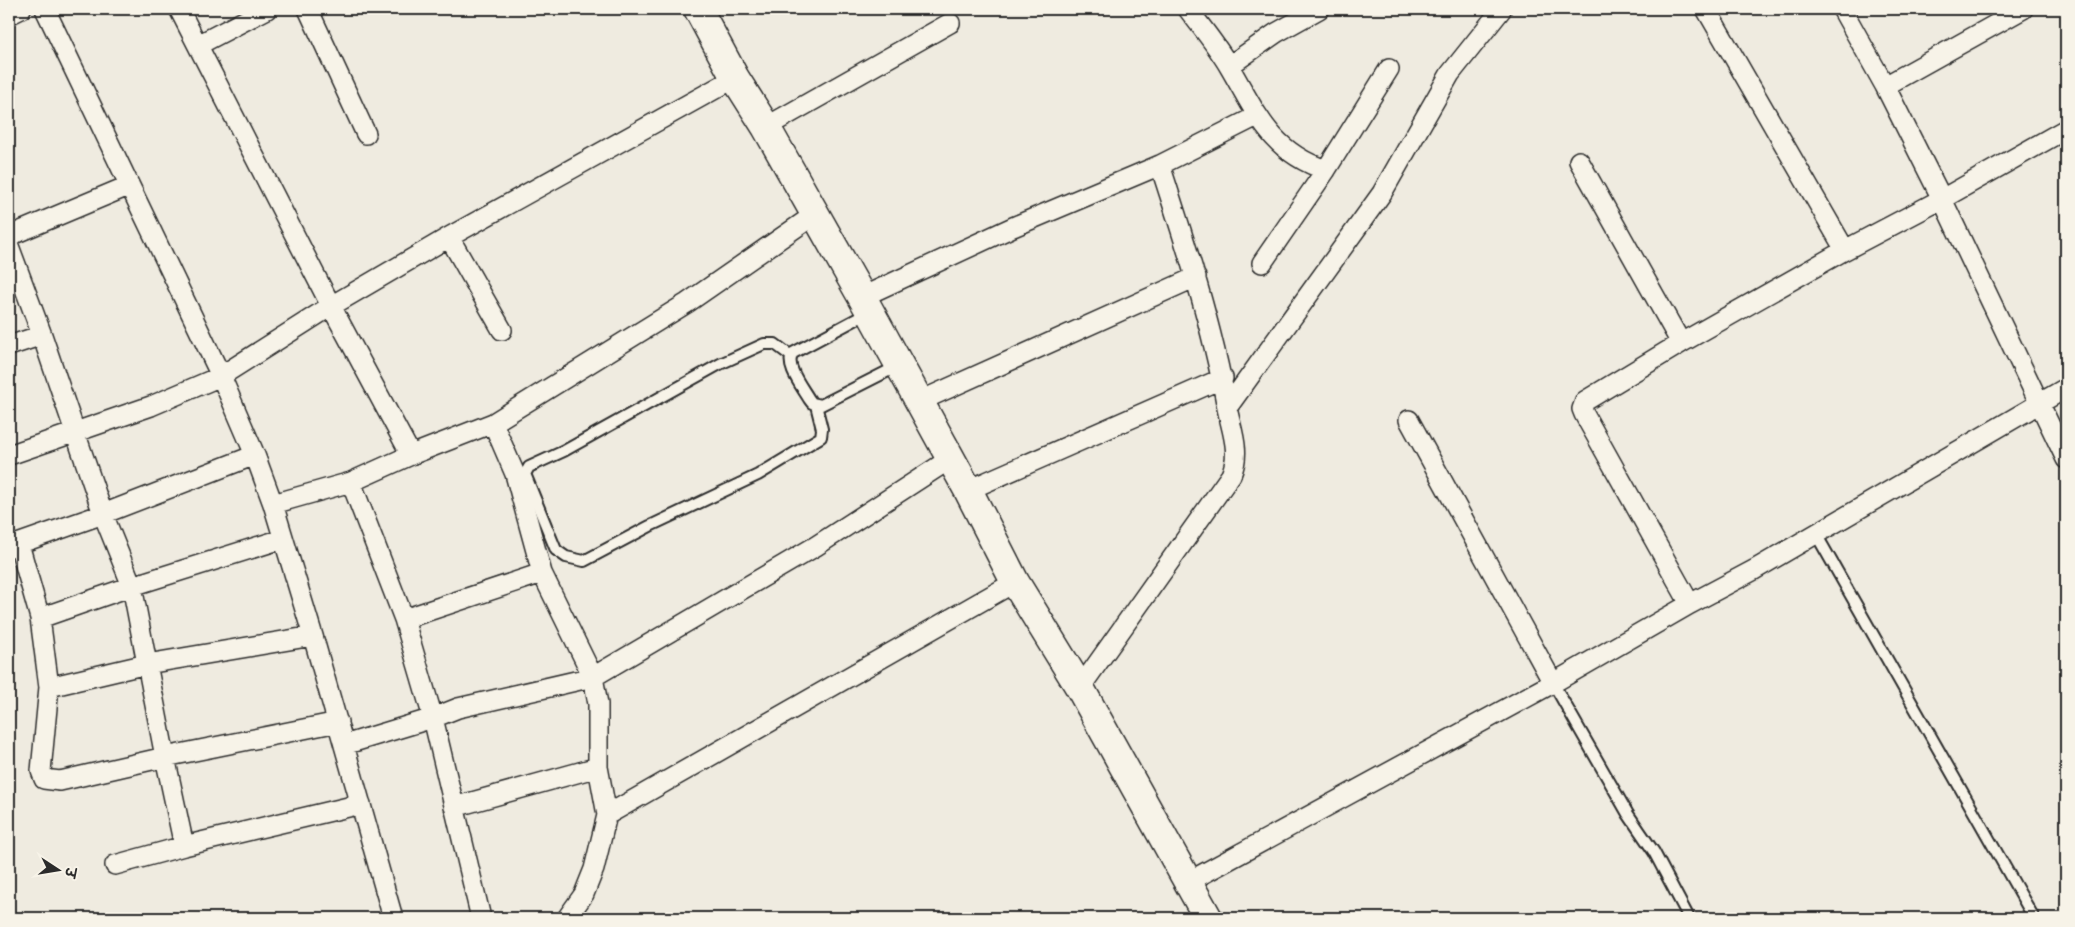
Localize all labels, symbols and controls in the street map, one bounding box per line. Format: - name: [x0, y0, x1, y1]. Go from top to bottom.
- north arrow: [32, 844, 82, 894]
- text: उ: [60, 864, 80, 881]

